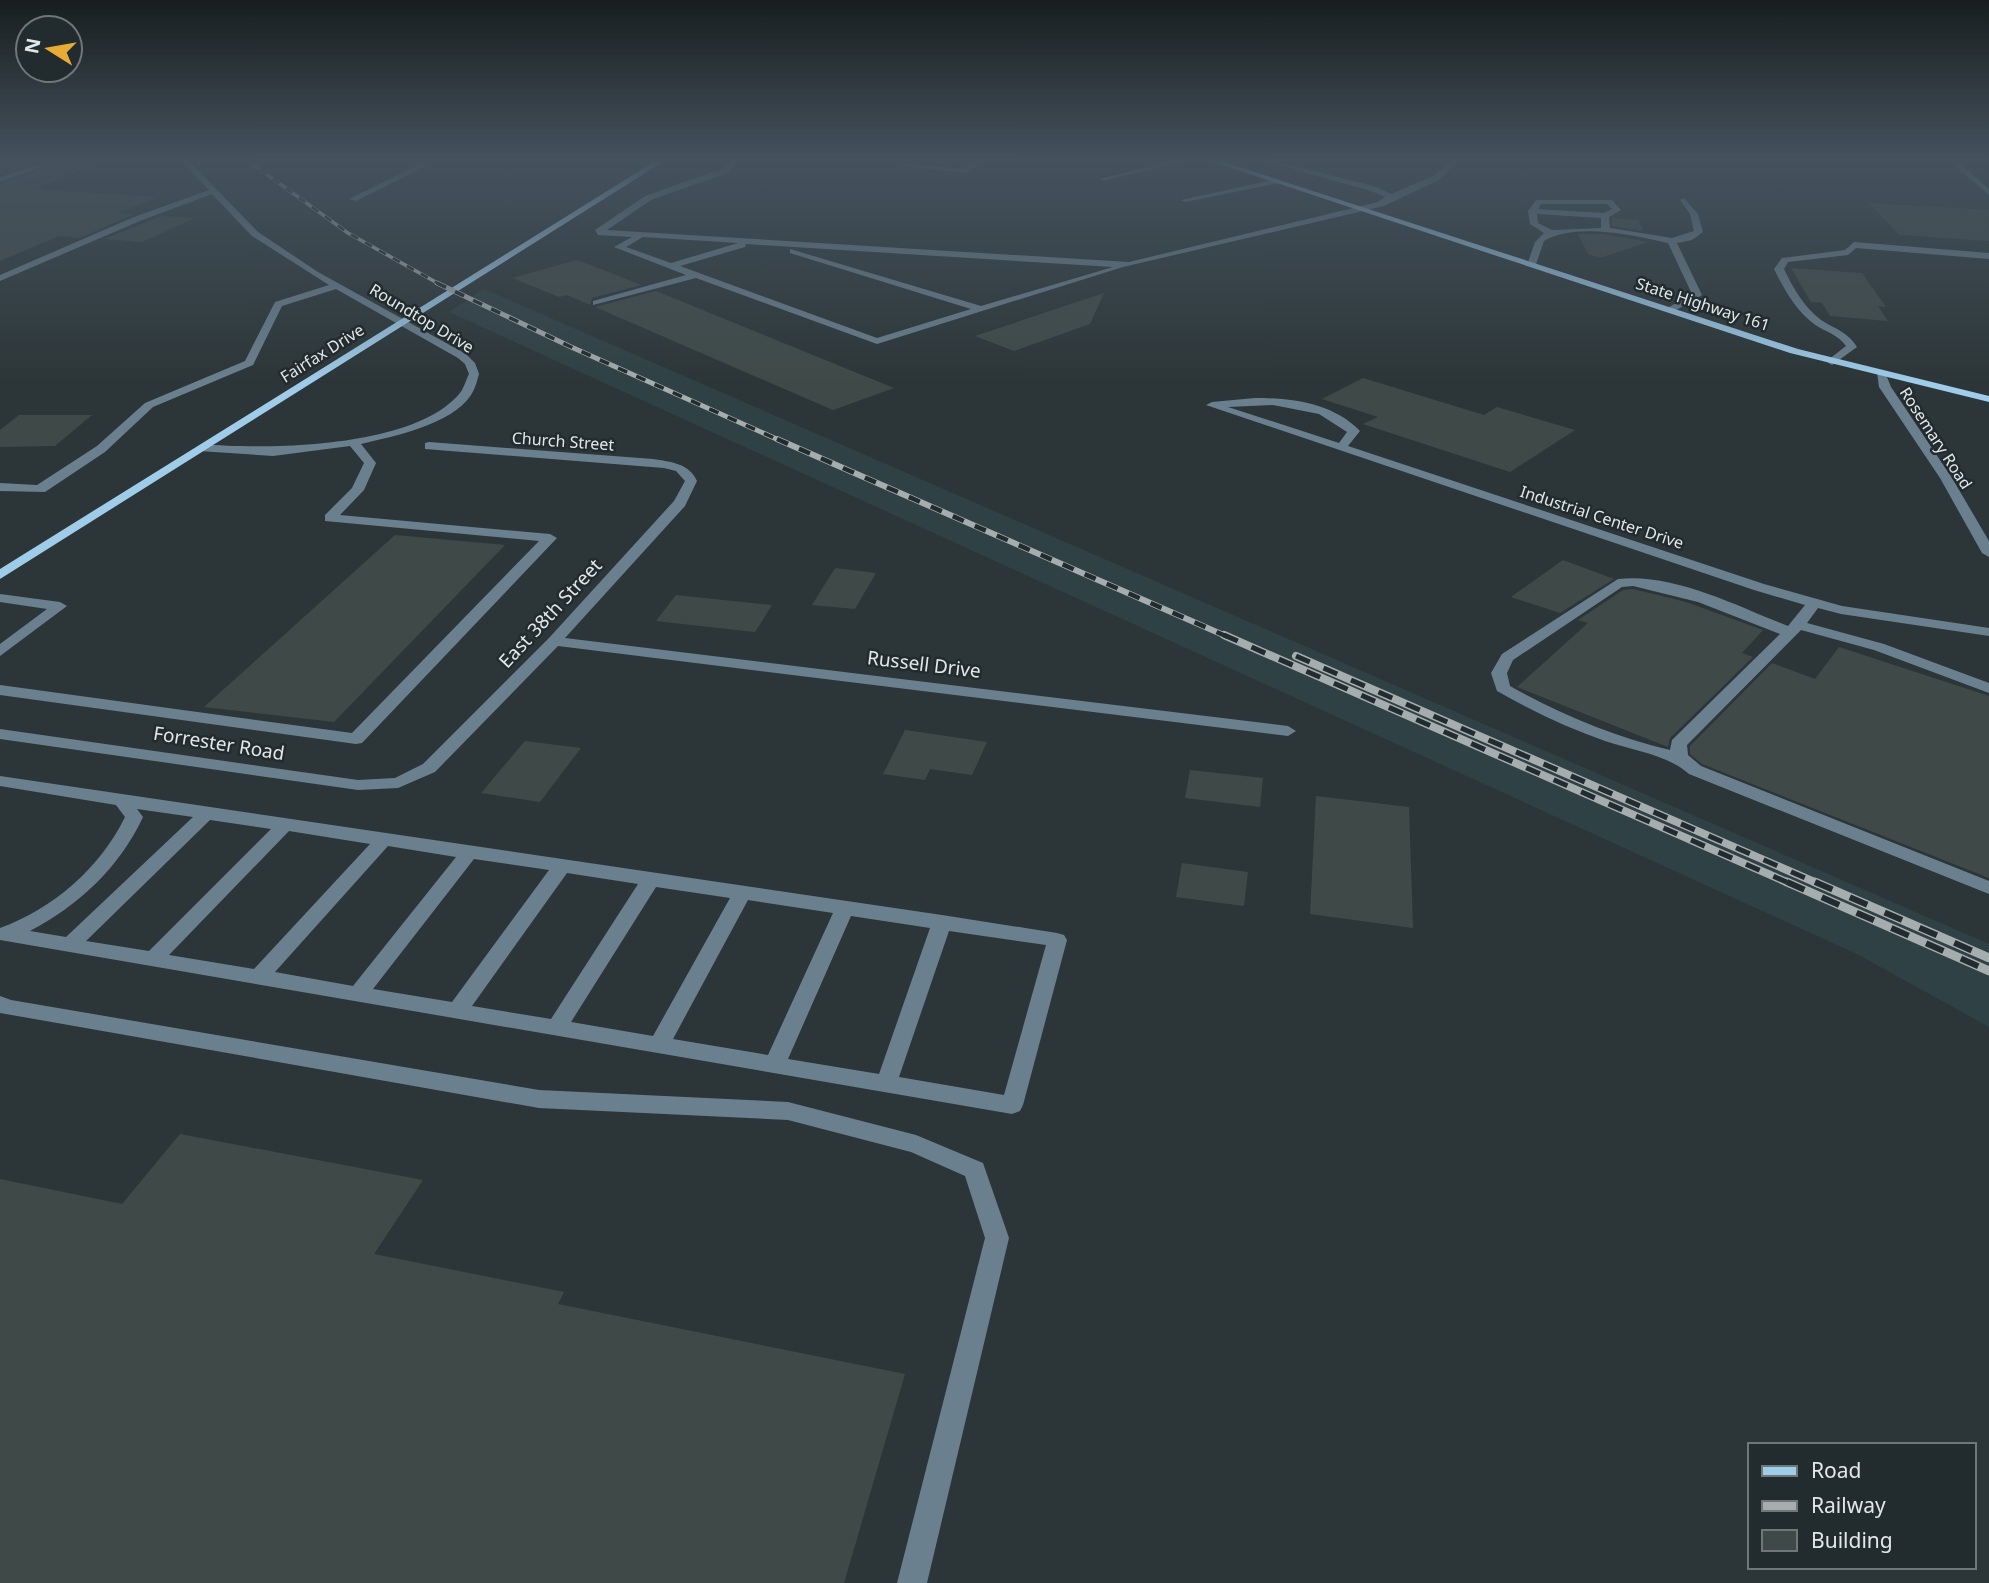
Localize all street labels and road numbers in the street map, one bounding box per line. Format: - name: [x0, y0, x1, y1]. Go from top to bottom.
- street label: State Highway 161: [1633, 272, 1773, 336]
- street label: Roundtop Drive: [366, 278, 478, 358]
- street label: Fairfax Drive: [276, 319, 368, 387]
- street label: Rosemary Road: [1895, 383, 1977, 493]
- street label: Church Street: [511, 426, 615, 456]
- street label: Industrial Center Drive: [1517, 480, 1687, 554]
- street label: East 38th Street: [493, 553, 607, 673]
- street label: Russell Drive: [866, 644, 982, 684]
- street label: Forrester Road: [152, 720, 286, 766]

